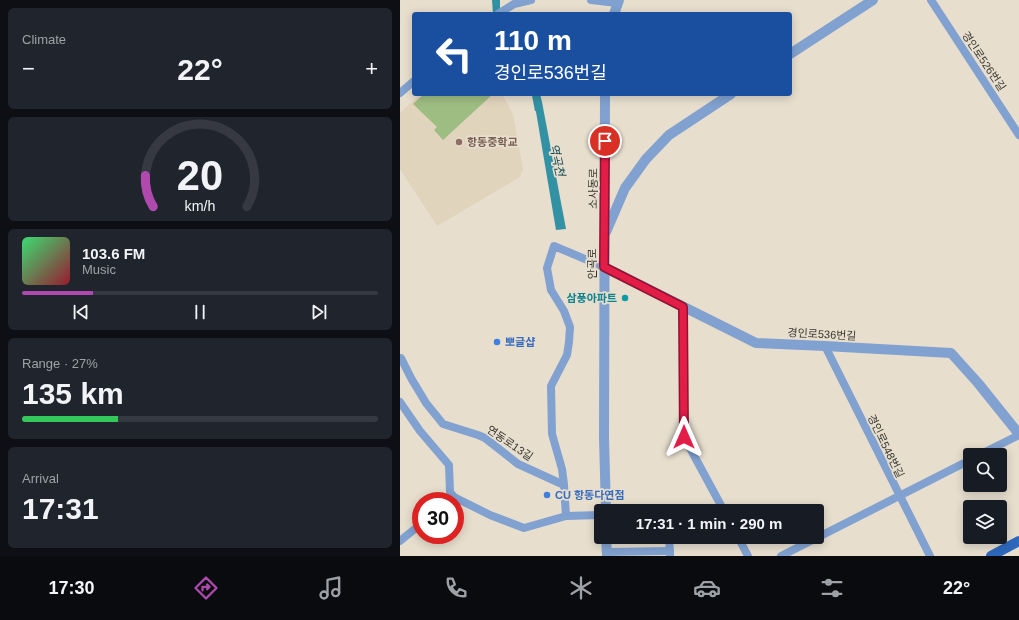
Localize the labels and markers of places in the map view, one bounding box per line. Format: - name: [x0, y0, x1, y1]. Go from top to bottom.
- pin: [588, 124, 622, 158]
- place label: 항동중학교: [467, 136, 518, 148]
- marker: 항동중학교: [454, 137, 464, 147]
- place label: 삼풍아파트: [566, 292, 617, 304]
- marker: 삼풍아파트: [620, 293, 630, 303]
- place label: 뽀글샵: [505, 336, 535, 348]
- marker: 뽀글샵: [492, 337, 502, 347]
- place label: CU 항동다연점: [555, 489, 625, 501]
- marker: CU 항동다연점: [542, 490, 552, 500]

